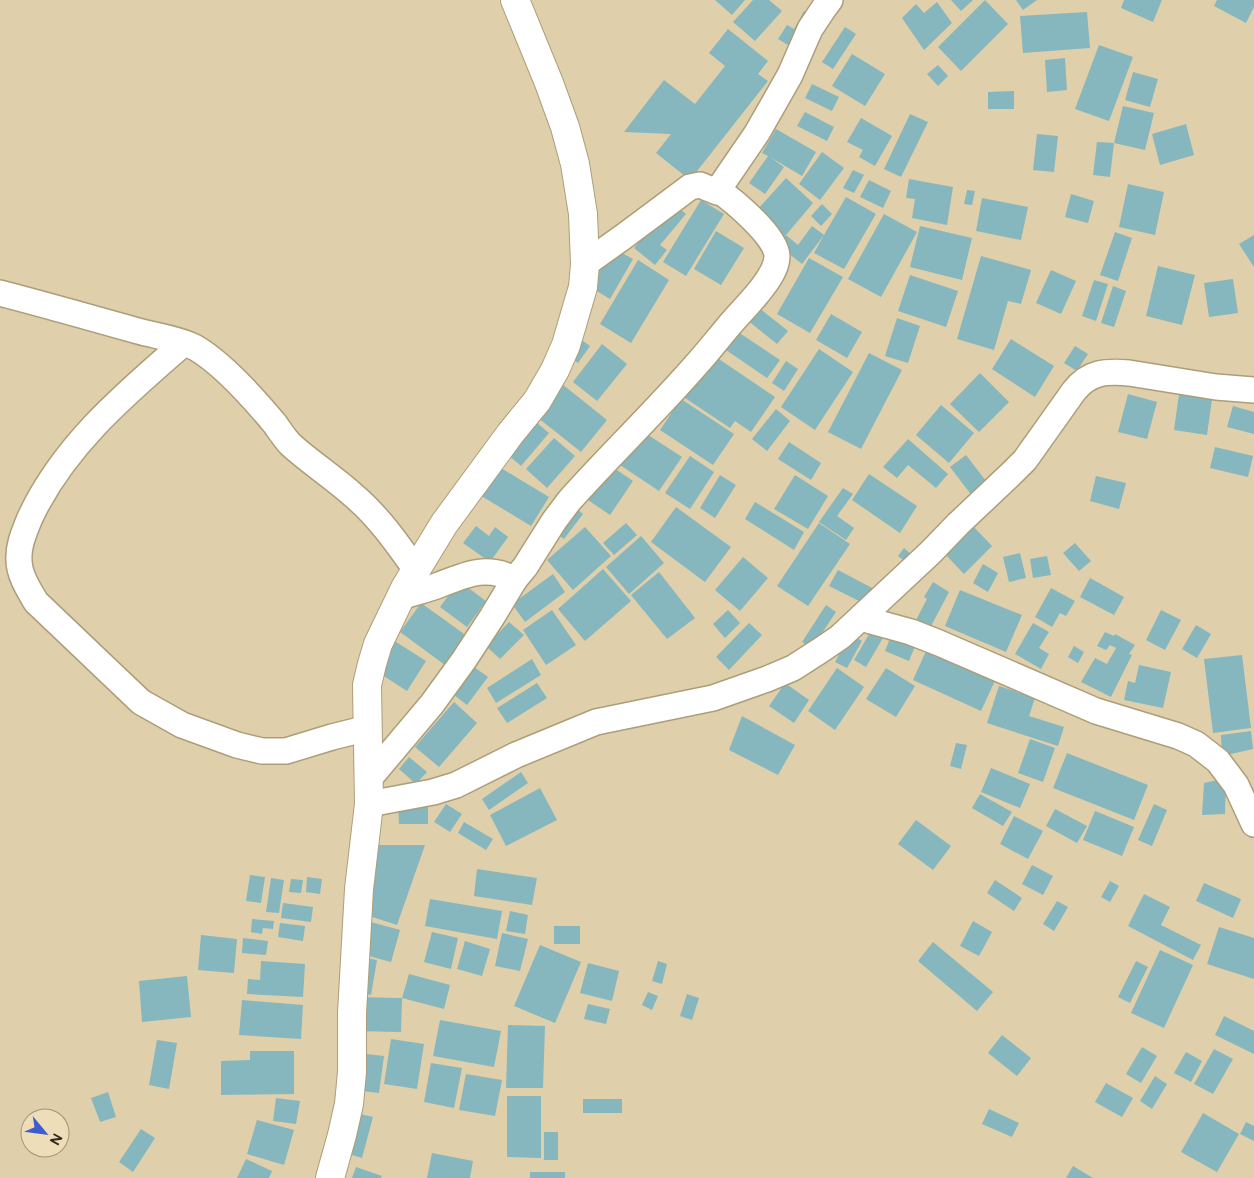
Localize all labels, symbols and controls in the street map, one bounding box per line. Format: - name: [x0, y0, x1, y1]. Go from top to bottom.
- north arrow: [20, 1108, 70, 1158]
- text: N: [46, 1130, 66, 1148]

